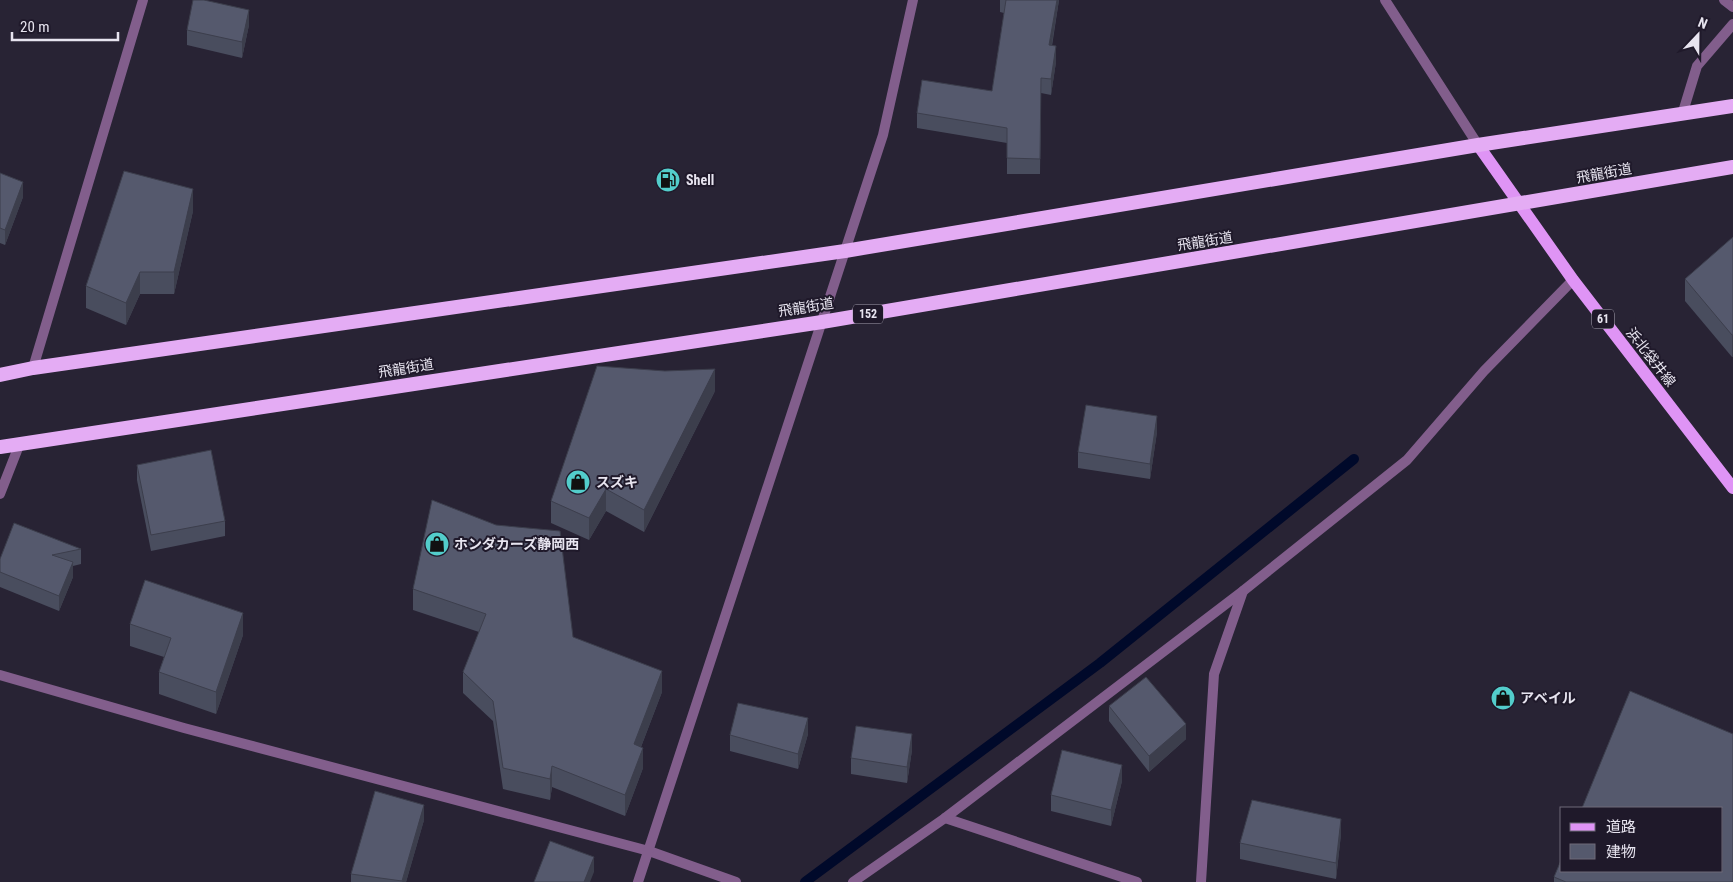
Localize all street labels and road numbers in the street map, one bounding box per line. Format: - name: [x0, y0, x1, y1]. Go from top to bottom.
- street label: 飛龍街道: [1575, 160, 1633, 186]
- street label: 飛龍街道: [1176, 229, 1234, 253]
- street label: 飛龍街道: [777, 295, 835, 319]
- road number: 152: [853, 304, 883, 324]
- road number: 61: [1592, 310, 1614, 328]
- street label: 浜北袋井線: [1623, 324, 1679, 390]
- street label: 飛龍街道: [377, 356, 435, 380]

